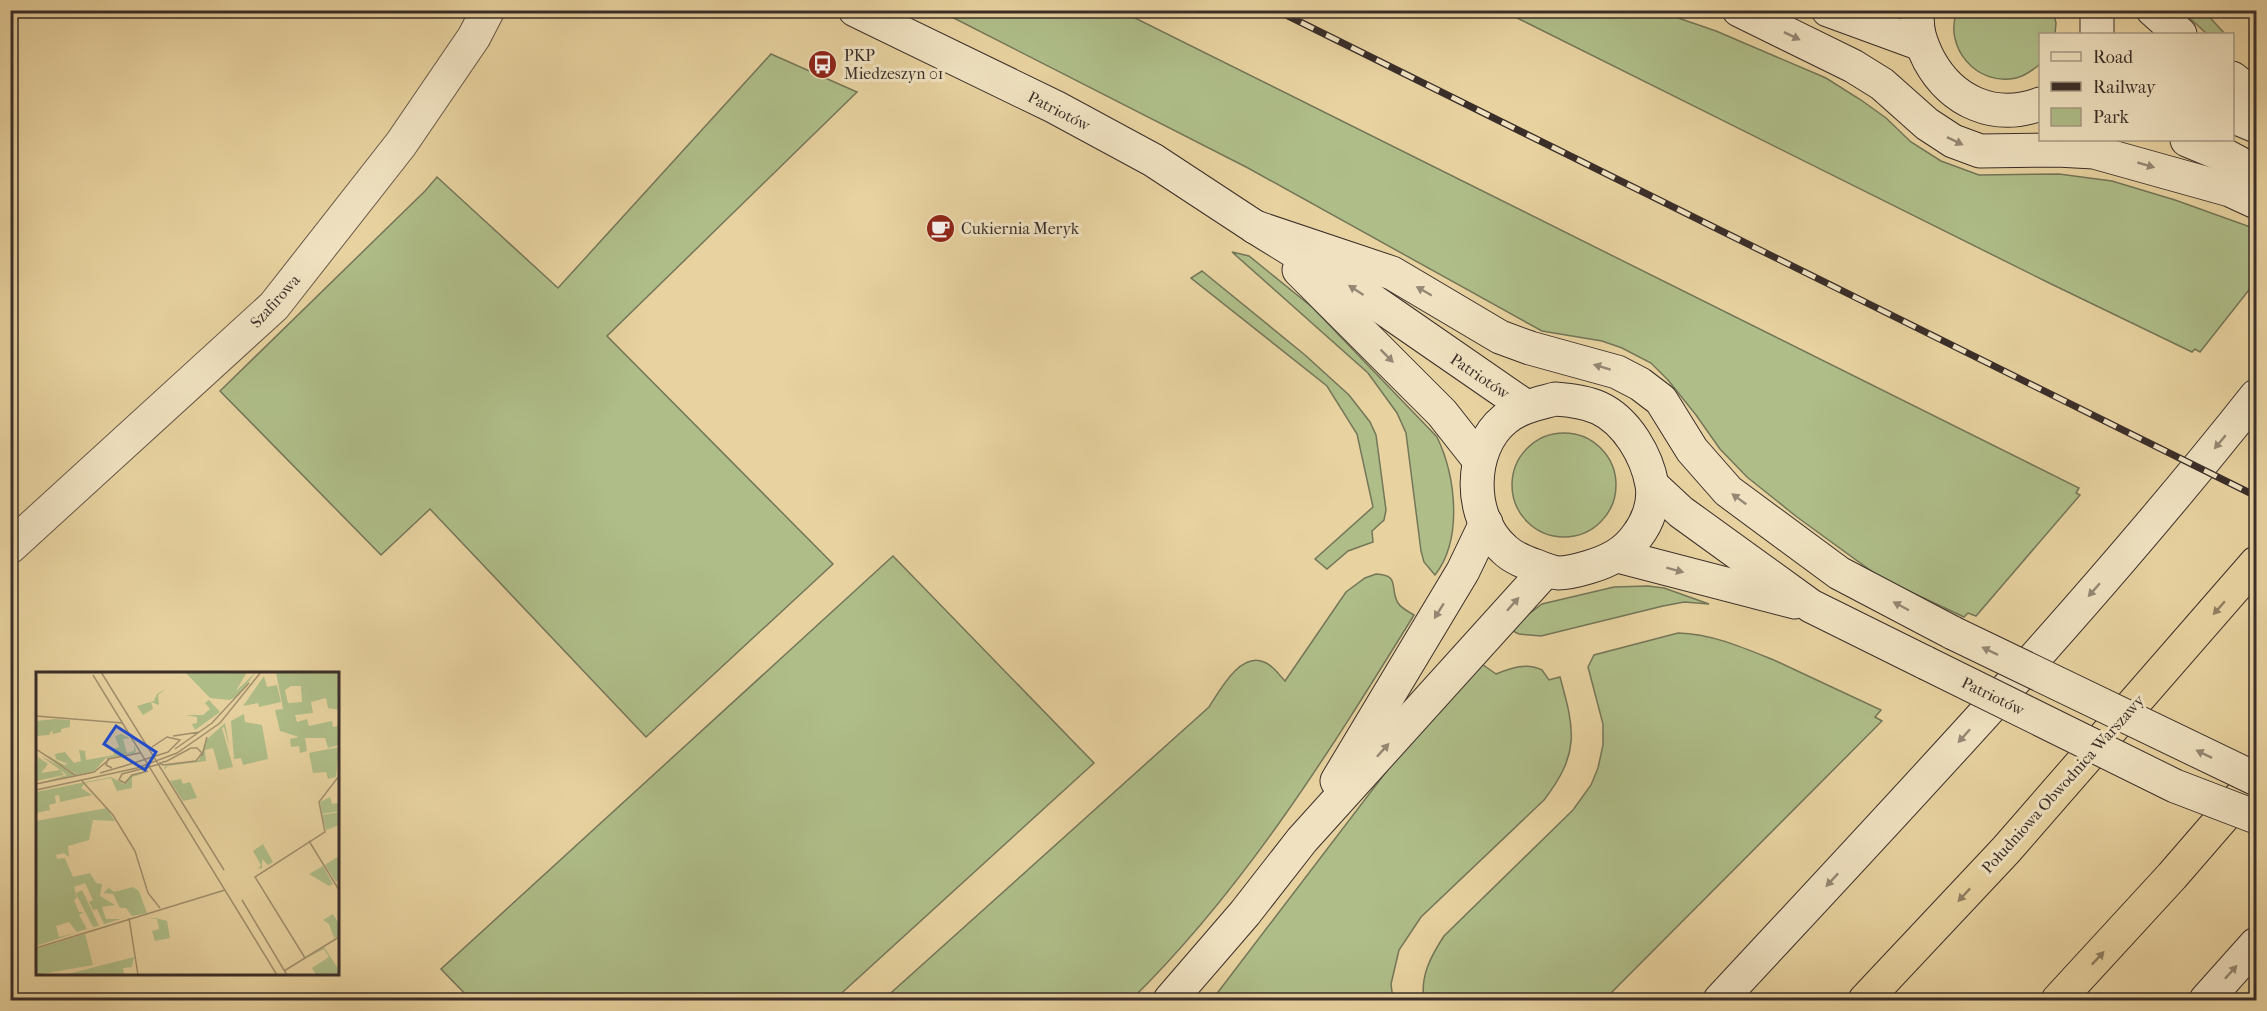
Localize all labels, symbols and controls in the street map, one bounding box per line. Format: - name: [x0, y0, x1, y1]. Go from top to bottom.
- one-way arrow: [1783, 31, 1801, 41]
- legend: [2039, 33, 2234, 141]
- place label: PKP Miedzeszyn 01: [844, 46, 943, 83]
- text: Road: [2093, 47, 2133, 68]
- bus stop icon: PKP Miedzeszyn 01: [807, 48, 839, 80]
- text: Railway: [2093, 77, 2157, 98]
- street label: Patriotów: [1025, 87, 1094, 135]
- text: Park: [2093, 107, 2130, 128]
- one-way arrow: [1947, 136, 1964, 146]
- one-way arrow: [2137, 161, 2155, 170]
- cafe icon: Cukiernia Meryk: [924, 212, 956, 244]
- place label: Cukiernia Meryk: [961, 219, 1080, 238]
- street label: Szafirowa: [246, 270, 304, 332]
- one-way arrow: [1348, 285, 1364, 296]
- one-way arrow: [1415, 286, 1432, 296]
- one-way arrow: [1379, 349, 1393, 363]
- street label: Patriotów: [1447, 349, 1514, 403]
- one-way arrow: [1593, 362, 1611, 372]
- one-way arrow: [2213, 434, 2226, 450]
- one-way arrow: [1731, 493, 1747, 505]
- one-way arrow: [1665, 566, 1684, 576]
- one-way arrow: [2087, 583, 2101, 598]
- one-way arrow: [1506, 597, 1519, 612]
- one-way arrow: [2213, 600, 2226, 615]
- one-way arrow: [1893, 601, 1910, 611]
- one-way arrow: [1433, 603, 1444, 619]
- one-way arrow: [1982, 647, 1999, 656]
- inset map: [36, 672, 339, 975]
- street label: Patriotów: [1959, 673, 2028, 720]
- street label: Południowa Obwodnica Warszawy: [1978, 690, 2149, 877]
- one-way arrow: [1957, 729, 1971, 744]
- one-way arrow: [1376, 742, 1390, 757]
- one-way arrow: [2195, 749, 2212, 758]
- one-way arrow: [1825, 872, 1839, 887]
- one-way arrow: [1958, 887, 1971, 902]
- one-way arrow: [2091, 951, 2104, 966]
- one-way arrow: [2224, 965, 2238, 980]

